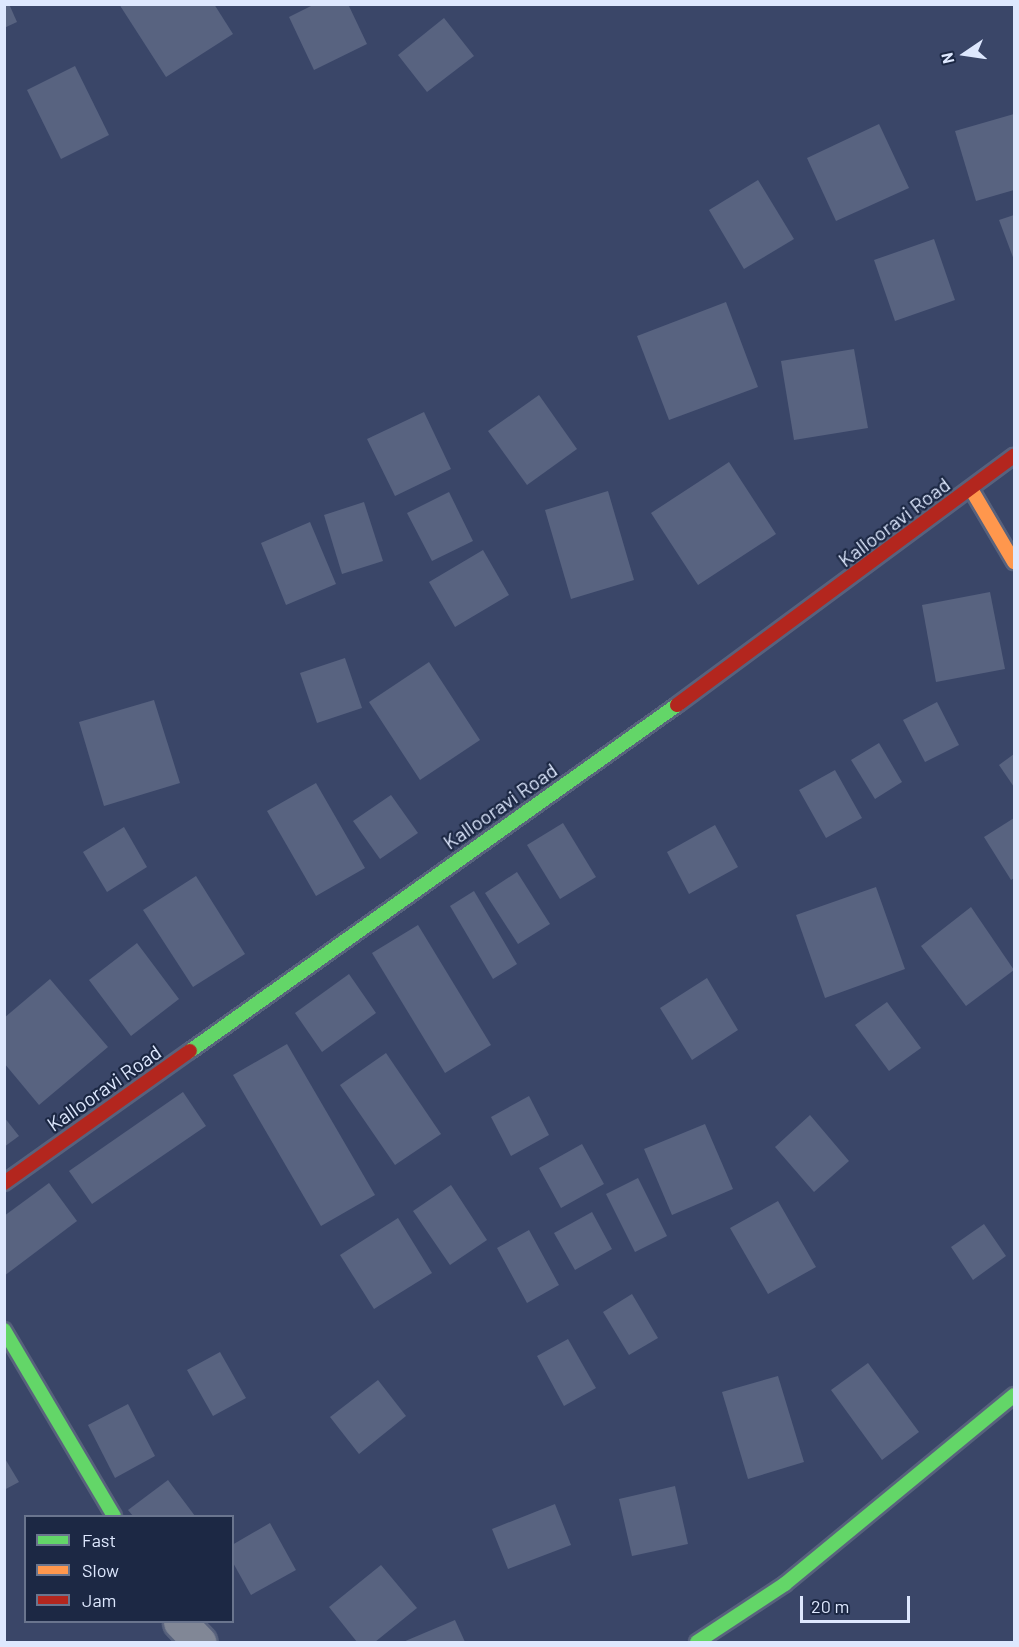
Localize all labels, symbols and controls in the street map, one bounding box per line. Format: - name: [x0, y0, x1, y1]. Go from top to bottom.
- north arrow: [935, 24, 995, 84]
- text: N: [937, 51, 957, 65]
- street label: Kallooravi Road: [833, 472, 955, 572]
- street label: Kallooravi Road: [438, 758, 562, 854]
- street label: Kallooravi Road: [42, 1040, 166, 1136]
- legend: [24, 1515, 234, 1623]
- text: Fast: [82, 1529, 116, 1551]
- text: Slow: [82, 1559, 119, 1581]
- scale bar: [803, 1584, 912, 1622]
- text: Jam: [82, 1589, 116, 1611]
- text: 20 m: [811, 1595, 849, 1617]

